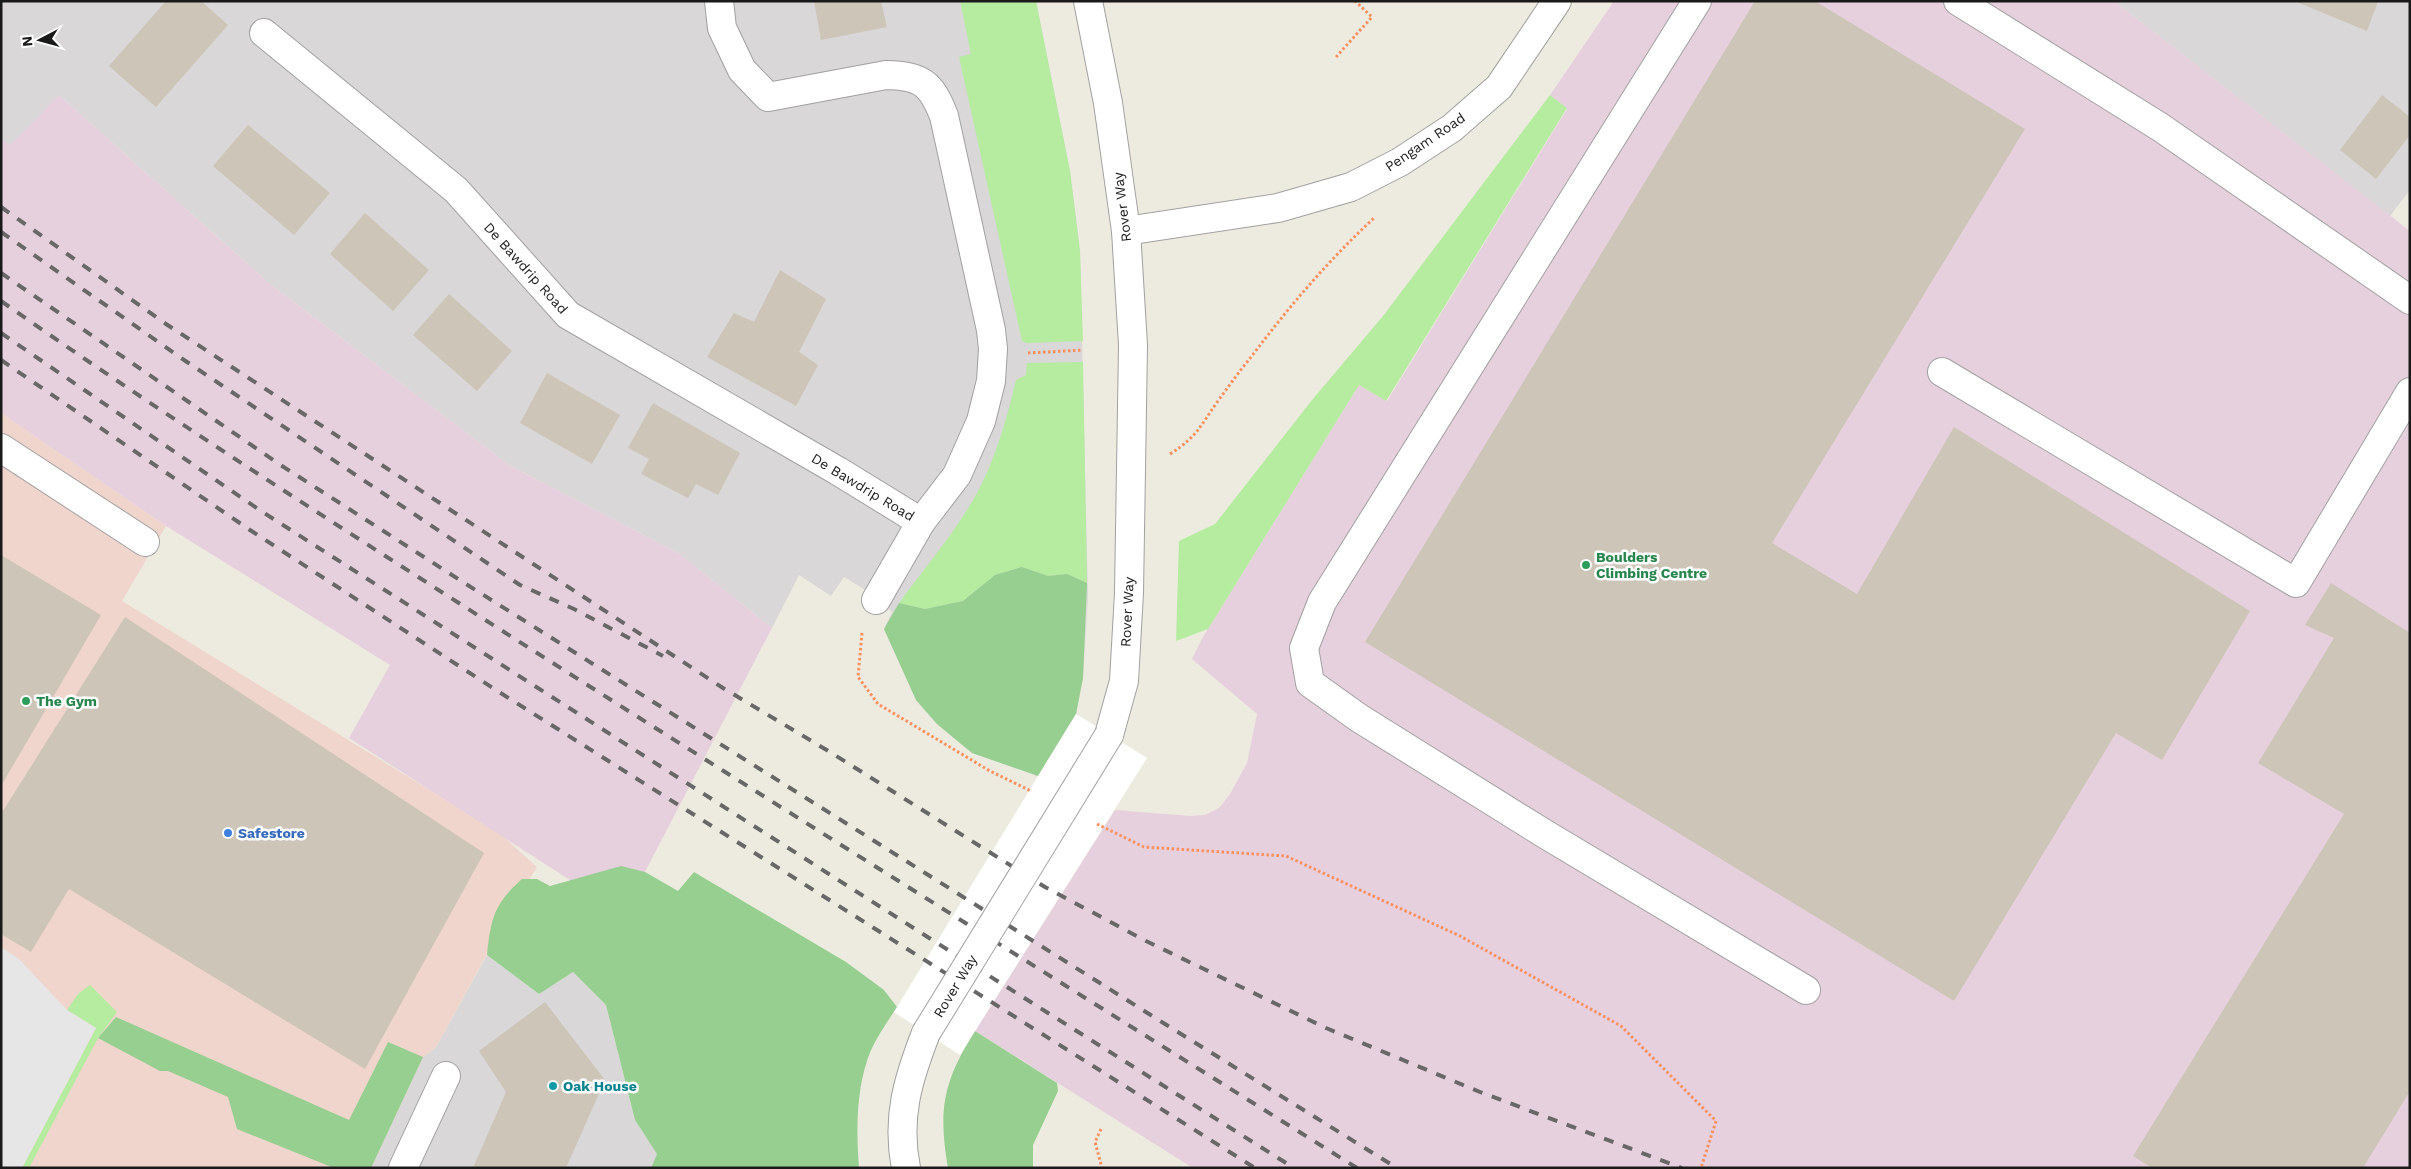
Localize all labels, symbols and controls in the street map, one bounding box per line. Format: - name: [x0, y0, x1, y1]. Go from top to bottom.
- north arrow: [15, 15, 65, 65]
- text: N: [19, 35, 36, 47]
- street label: Pengam Road: [1382, 109, 1468, 175]
- street label: Rover Way: [1110, 170, 1134, 243]
- street label: De Bawdrip Road: [481, 219, 571, 317]
- street label: De Bawdrip Road: [809, 450, 917, 524]
- place label: Boulders Climbing Centre: [1596, 549, 1707, 581]
- marker: Boulders Climbing Centre: [1580, 559, 1592, 571]
- street label: Rover Way: [1117, 576, 1137, 648]
- place label: The Gym: [36, 693, 97, 709]
- marker: The Gym: [20, 695, 32, 707]
- place label: Safestore: [238, 825, 305, 841]
- marker: Safestore: [222, 827, 234, 839]
- street label: Rover Way: [930, 951, 980, 1020]
- place label: Oak House: [563, 1078, 637, 1094]
- marker: Oak House: [547, 1080, 559, 1092]

